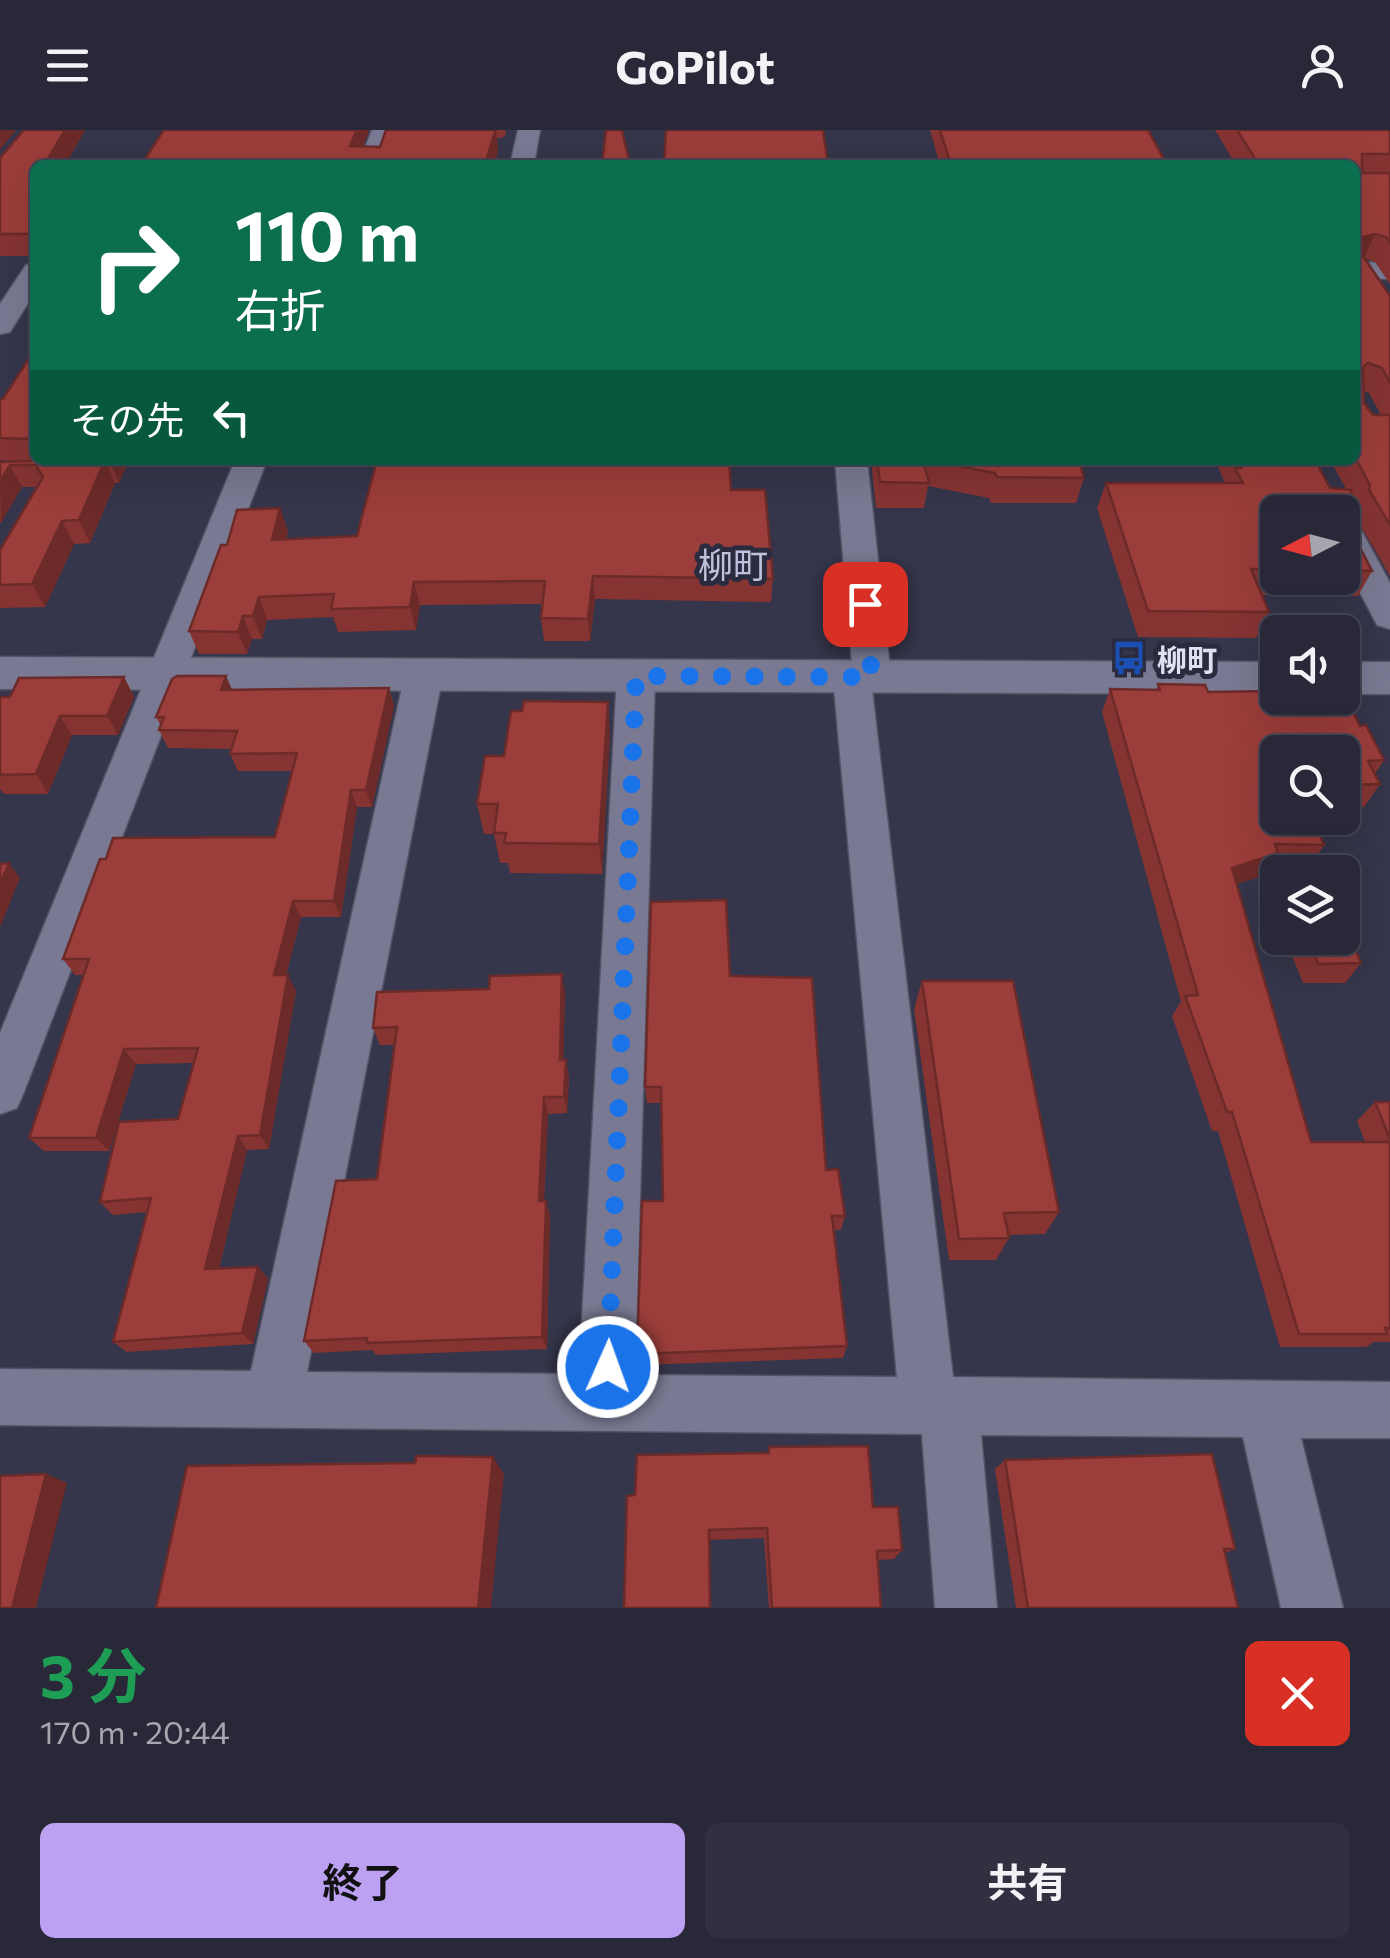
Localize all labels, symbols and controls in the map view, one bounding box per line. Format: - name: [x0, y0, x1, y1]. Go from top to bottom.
- icon: menu: [40, 38, 95, 93]
- text: GoPilot: [615, 38, 775, 93]
- icon: person: [1295, 38, 1350, 93]
- text: 110 m: [235, 190, 419, 275]
- icon: right: [70, 200, 200, 330]
- text: 右折: [235, 281, 325, 336]
- icon: left: [204, 390, 259, 445]
- text: その先: [70, 395, 184, 442]
- north arrow: [1260, 495, 1360, 595]
- map controls: [1260, 495, 1360, 955]
- district label: 柳町: [698, 542, 768, 585]
- pin: [823, 562, 908, 647]
- icon: arrive: [838, 577, 893, 632]
- button: sound: [1260, 615, 1360, 715]
- bus stop icon: 柳町: [1110, 639, 1148, 677]
- place label: 柳町: [1157, 640, 1217, 677]
- button: search: [1260, 735, 1360, 835]
- button: layers: [1260, 855, 1360, 955]
- position arrow: [556, 1315, 660, 1419]
- text: 3 分: [40, 1637, 146, 1710]
- button: close: [1245, 1641, 1350, 1746]
- text: 170 m · 20:44: [40, 1711, 230, 1751]
- button: 終了: [40, 1823, 685, 1938]
- button: 共有: [705, 1823, 1350, 1938]

